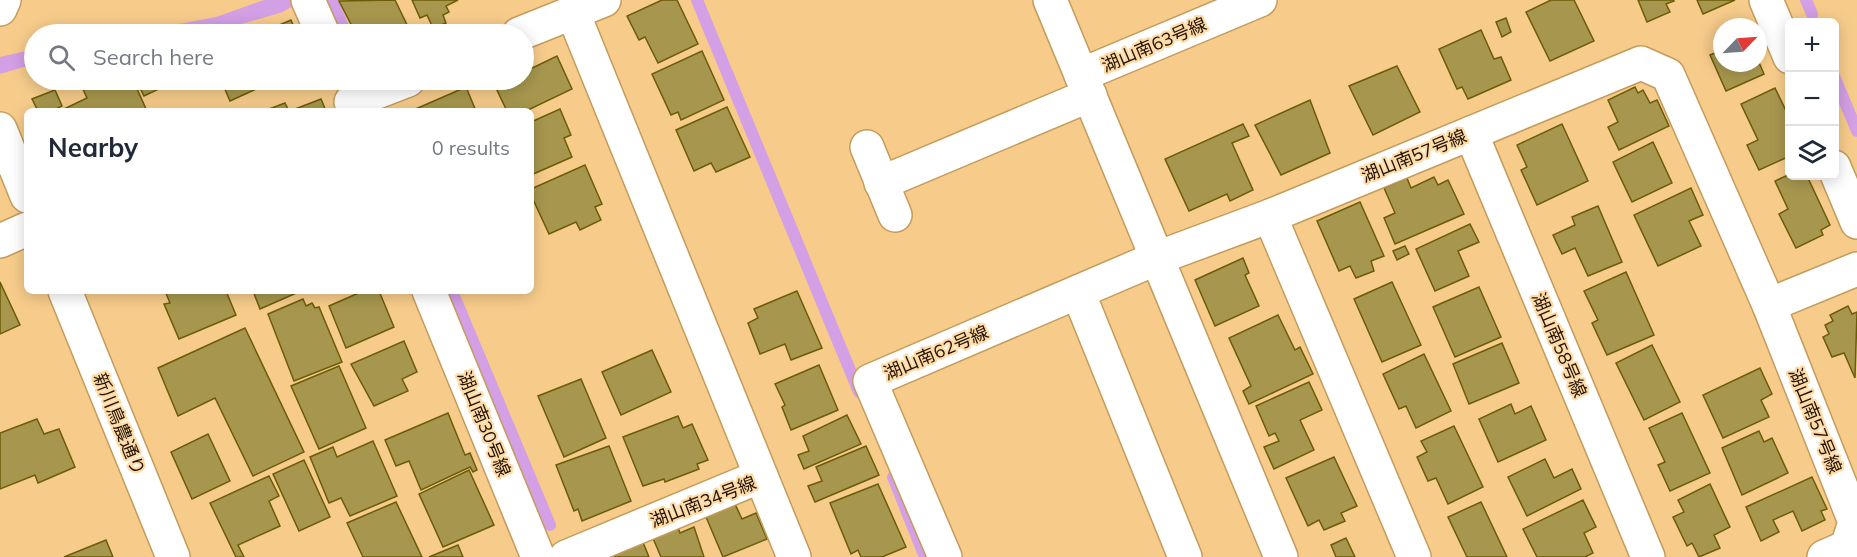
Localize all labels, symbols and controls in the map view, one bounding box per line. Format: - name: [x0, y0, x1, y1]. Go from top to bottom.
- street label: 湖山南63号線: [1098, 12, 1210, 77]
- north arrow: [1713, 18, 1767, 72]
- map controls: [1785, 18, 1839, 180]
- button: +: [1785, 18, 1839, 72]
- search box: [24, 24, 534, 90]
- icon: search: [45, 41, 78, 74]
- text: Search here: [93, 43, 214, 71]
- button: −: [1785, 72, 1839, 126]
- street label: 湖山南57号線: [1358, 124, 1470, 187]
- button: layers: [1785, 126, 1839, 180]
- text: Nearby: [48, 131, 138, 164]
- text: 0 results: [432, 135, 510, 160]
- street label: 湖山南58号線: [1527, 289, 1592, 401]
- street label: 湖山南62号線: [880, 320, 992, 385]
- street label: 湖山南57号線: [1784, 365, 1847, 477]
- street label: 湖山南30号線: [453, 368, 516, 480]
- street label: 新川鳥農通り: [89, 369, 150, 478]
- street label: 湖山南34号線: [647, 471, 759, 532]

